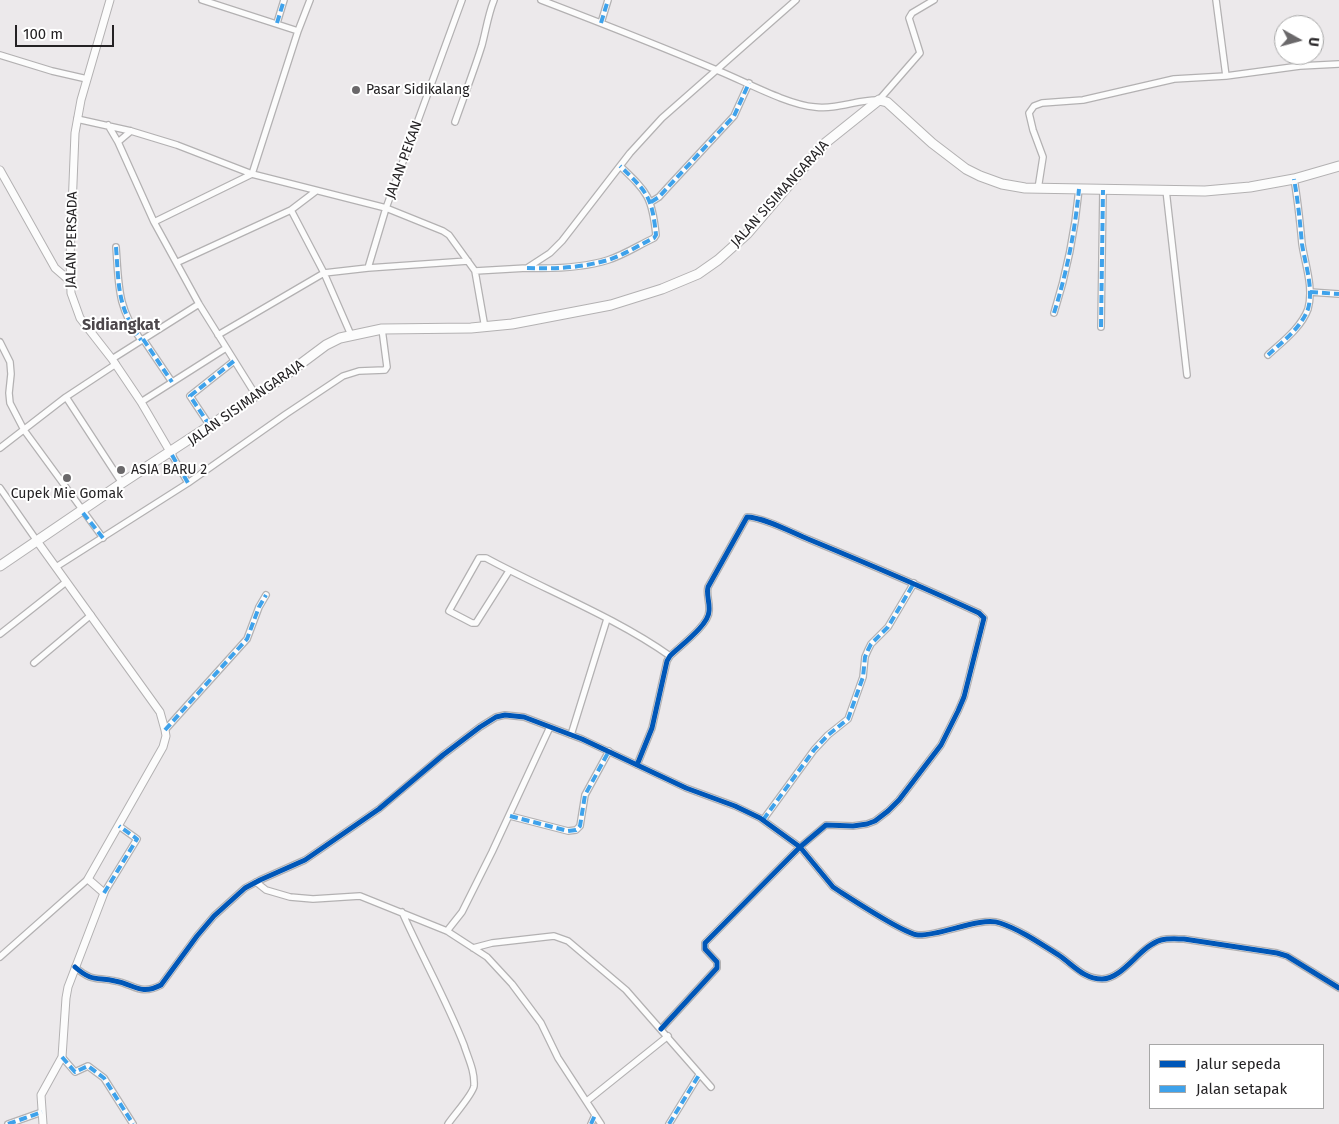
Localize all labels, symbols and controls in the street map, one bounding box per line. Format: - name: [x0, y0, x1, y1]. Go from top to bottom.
- scale bar: [18, 15, 116, 47]
- north arrow: [1274, 15, 1324, 65]
- text: 100 m: [23, 25, 63, 43]
- text: U: [1304, 36, 1322, 47]
- place label: Pasar Sidikalang: [366, 82, 469, 98]
- marker: Pasar Sidikalang: [350, 84, 362, 96]
- street label: JALAN PEKAN: [382, 119, 426, 201]
- street label: JALAN SISIMANGARAJA: [728, 137, 832, 251]
- street label: JALAN PERSADA: [63, 191, 81, 289]
- district label: Sidiangkat: [82, 316, 160, 336]
- street label: JALAN SISIMANGARAJA: [185, 356, 307, 450]
- place label: ASIA BARU 2: [131, 462, 207, 478]
- marker: ASIA BARU 2: [115, 464, 127, 476]
- marker: Cupek Mie Gomak: [61, 472, 73, 484]
- place label: Cupek Mie Gomak: [11, 486, 123, 502]
- legend: [1149, 1044, 1324, 1109]
- text: Jalur sepeda: [1196, 1055, 1281, 1073]
- text: Jalan setapak: [1196, 1080, 1287, 1098]

